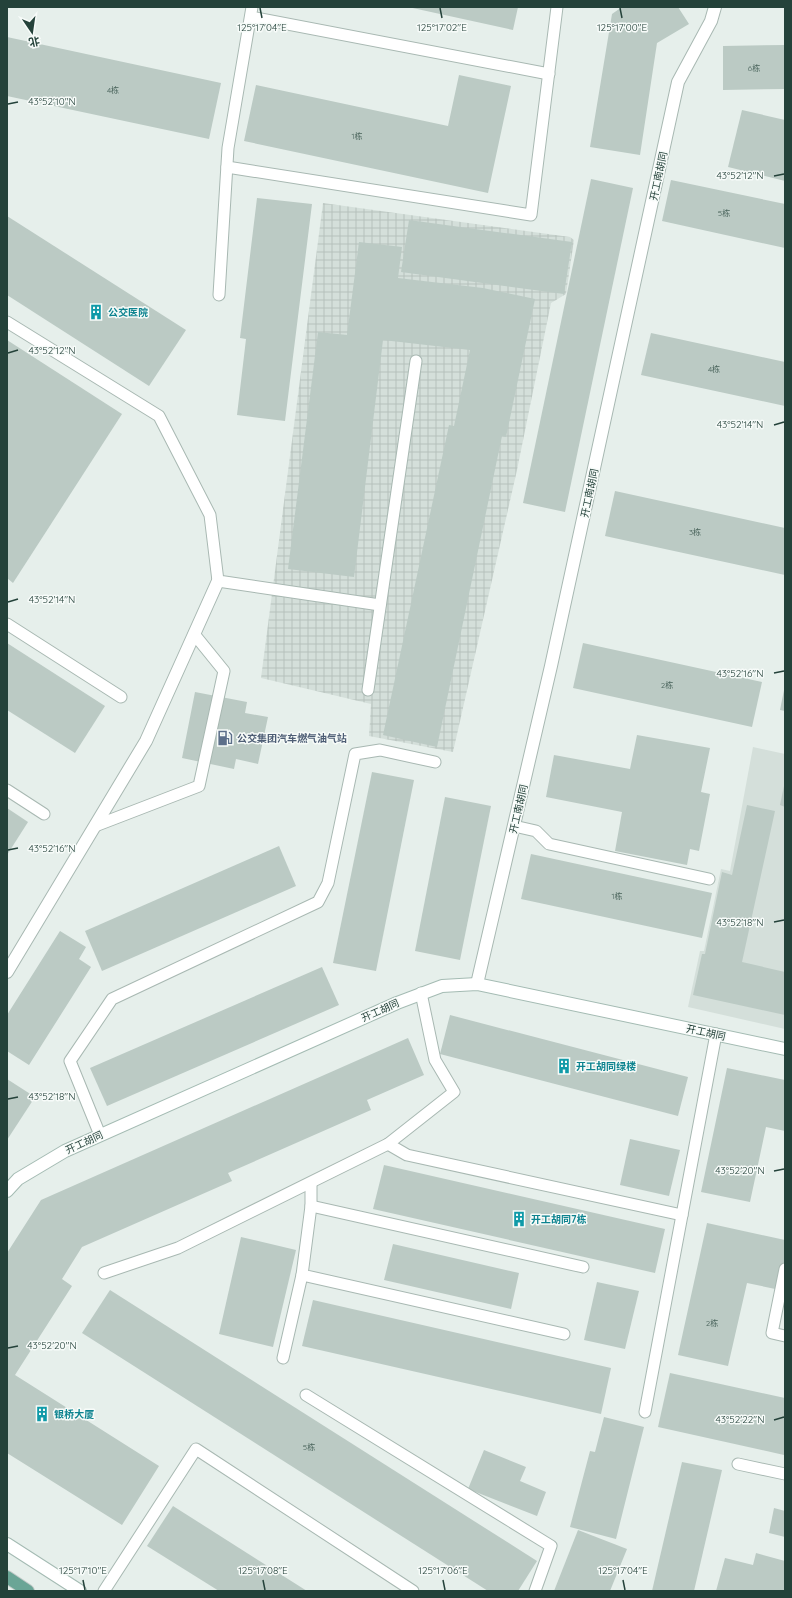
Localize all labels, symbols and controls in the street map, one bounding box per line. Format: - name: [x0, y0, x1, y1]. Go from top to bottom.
- north arrow: [12, 12, 52, 52]
- text: 125°17'04"E: [237, 21, 287, 34]
- text: 125°17'02"E: [417, 21, 467, 34]
- text: 125°17'00"E: [597, 21, 647, 34]
- text: 北: [27, 34, 41, 50]
- house number: 6栋: [748, 63, 760, 73]
- house number: 4栋: [107, 85, 119, 95]
- text: 43°52'10"N: [28, 95, 76, 108]
- house number: 1栋: [352, 131, 362, 141]
- street label: 开工南胡同: [647, 150, 670, 202]
- text: 43°52'12"N: [716, 169, 764, 182]
- house number: 5栋: [718, 208, 730, 218]
- building icon: 公交医院: [87, 303, 105, 321]
- place label: 公交医院: [108, 306, 148, 319]
- text: 43°52'12"N: [28, 344, 76, 357]
- house number: 4栋: [708, 364, 720, 374]
- text: 43°52'14"N: [717, 418, 763, 431]
- street label: 开工南胡同: [578, 467, 601, 519]
- house number: 3栋: [689, 527, 701, 537]
- text: 43°52'14"N: [29, 593, 75, 606]
- text: 43°52'16"N: [717, 667, 763, 680]
- house number: 2栋: [661, 680, 673, 690]
- fuel station icon: 公交集团汽车燃气油气站: [216, 729, 234, 747]
- place label: 公交集团汽车燃气油气站: [237, 732, 347, 745]
- street label: 开工南胡同: [507, 783, 530, 835]
- text: 43°52'16"N: [29, 842, 75, 855]
- house number: 1栋: [612, 891, 622, 901]
- text: 43°52'18"N: [717, 916, 763, 929]
- street label: 开工胡同: [359, 996, 401, 1025]
- street label: 开工胡同: [685, 1022, 727, 1043]
- building icon: 开工胡同绿楼: [555, 1057, 573, 1075]
- place label: 开工胡同绿楼: [576, 1060, 636, 1073]
- text: 43°52'18"N: [29, 1090, 75, 1103]
- street label: 开工胡同: [63, 1128, 105, 1157]
- text: 43°52'20"N: [715, 1164, 765, 1177]
- building icon: 开工胡同7栋: [510, 1210, 528, 1228]
- place label: 开工胡同7栋: [531, 1213, 587, 1226]
- house number: 2栋: [706, 1318, 718, 1328]
- text: 43°52'20"N: [27, 1339, 77, 1352]
- building icon: 银桥大厦: [33, 1405, 51, 1423]
- place label: 银桥大厦: [54, 1408, 94, 1421]
- text: 43°52'22"N: [716, 1413, 764, 1426]
- house number: 5栋: [303, 1442, 315, 1452]
- text: 125°17'10"E: [59, 1564, 107, 1577]
- text: 125°17'08"E: [238, 1564, 288, 1577]
- text: 125°17'06"E: [418, 1564, 468, 1577]
- text: 125°17'04"E: [598, 1564, 648, 1577]

